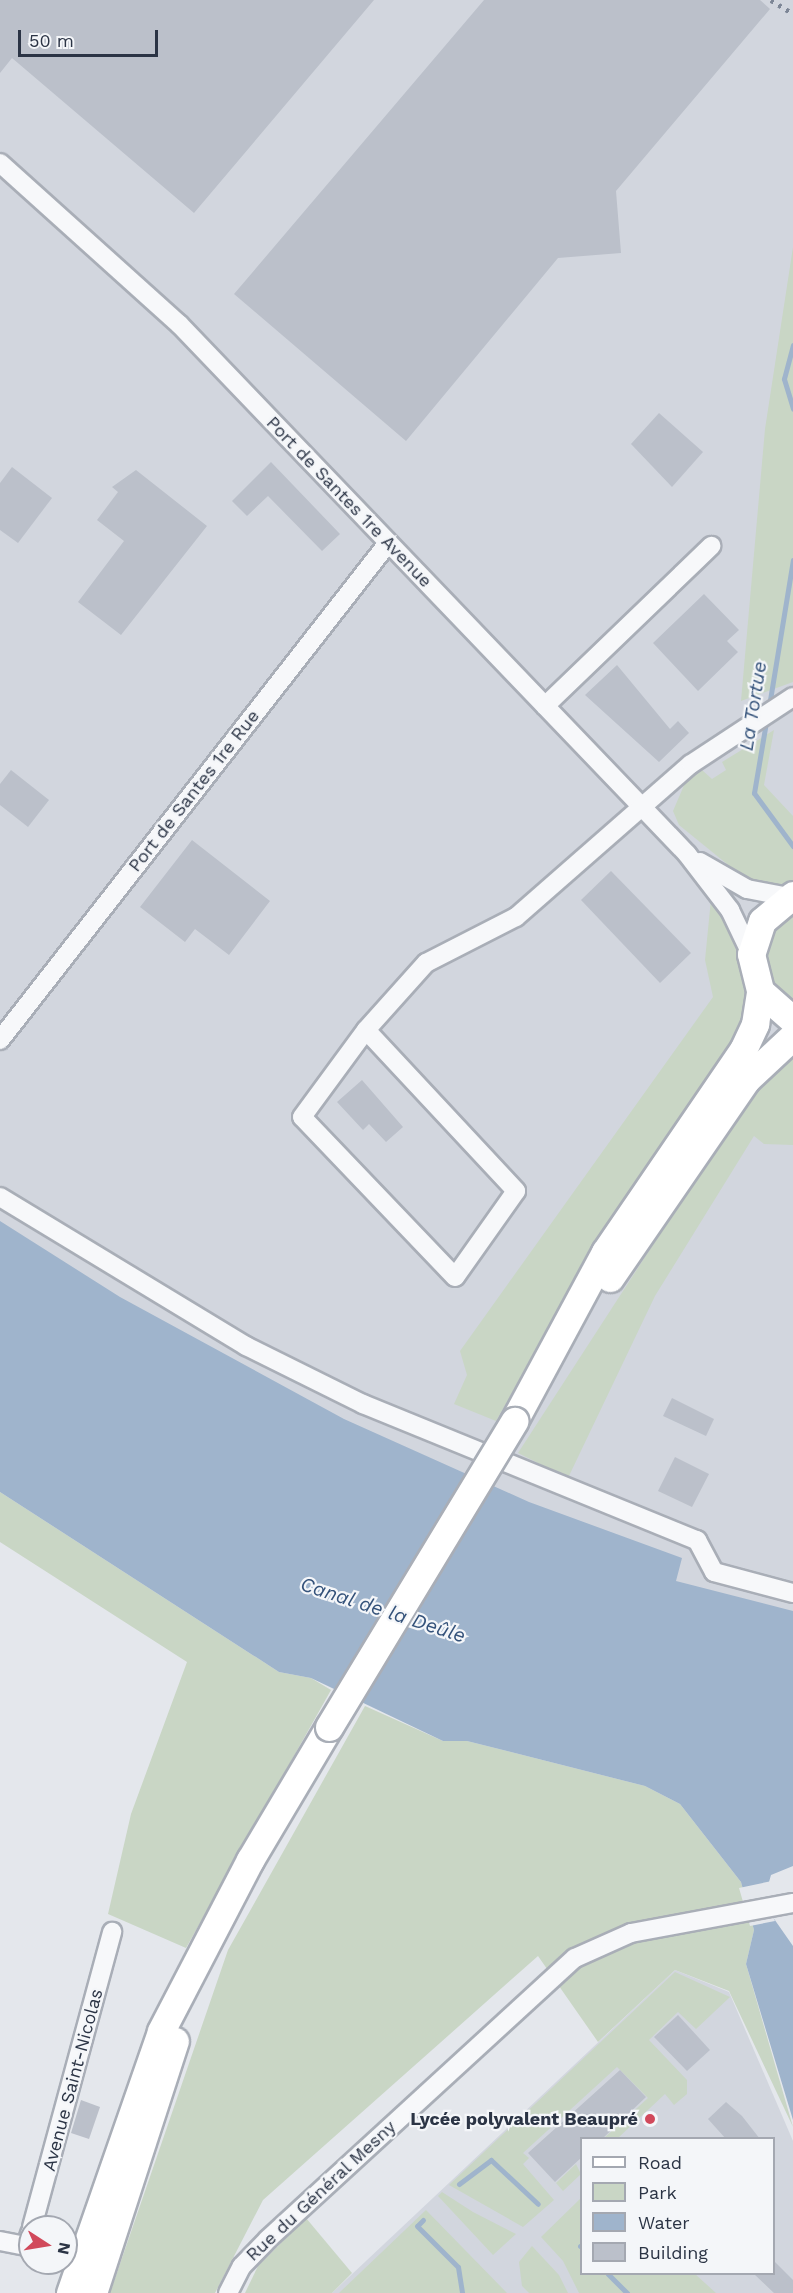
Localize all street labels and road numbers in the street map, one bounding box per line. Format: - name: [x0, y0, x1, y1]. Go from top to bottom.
- street label: Port de Santes 1re Avenue: [261, 412, 437, 592]
- street label: Port de Santes 1re Rue: [124, 706, 264, 876]
- street label: Avenue Saint-Nicolas: [38, 1987, 108, 2173]
- street label: Rue du Général Mesny: [242, 2116, 400, 2266]

